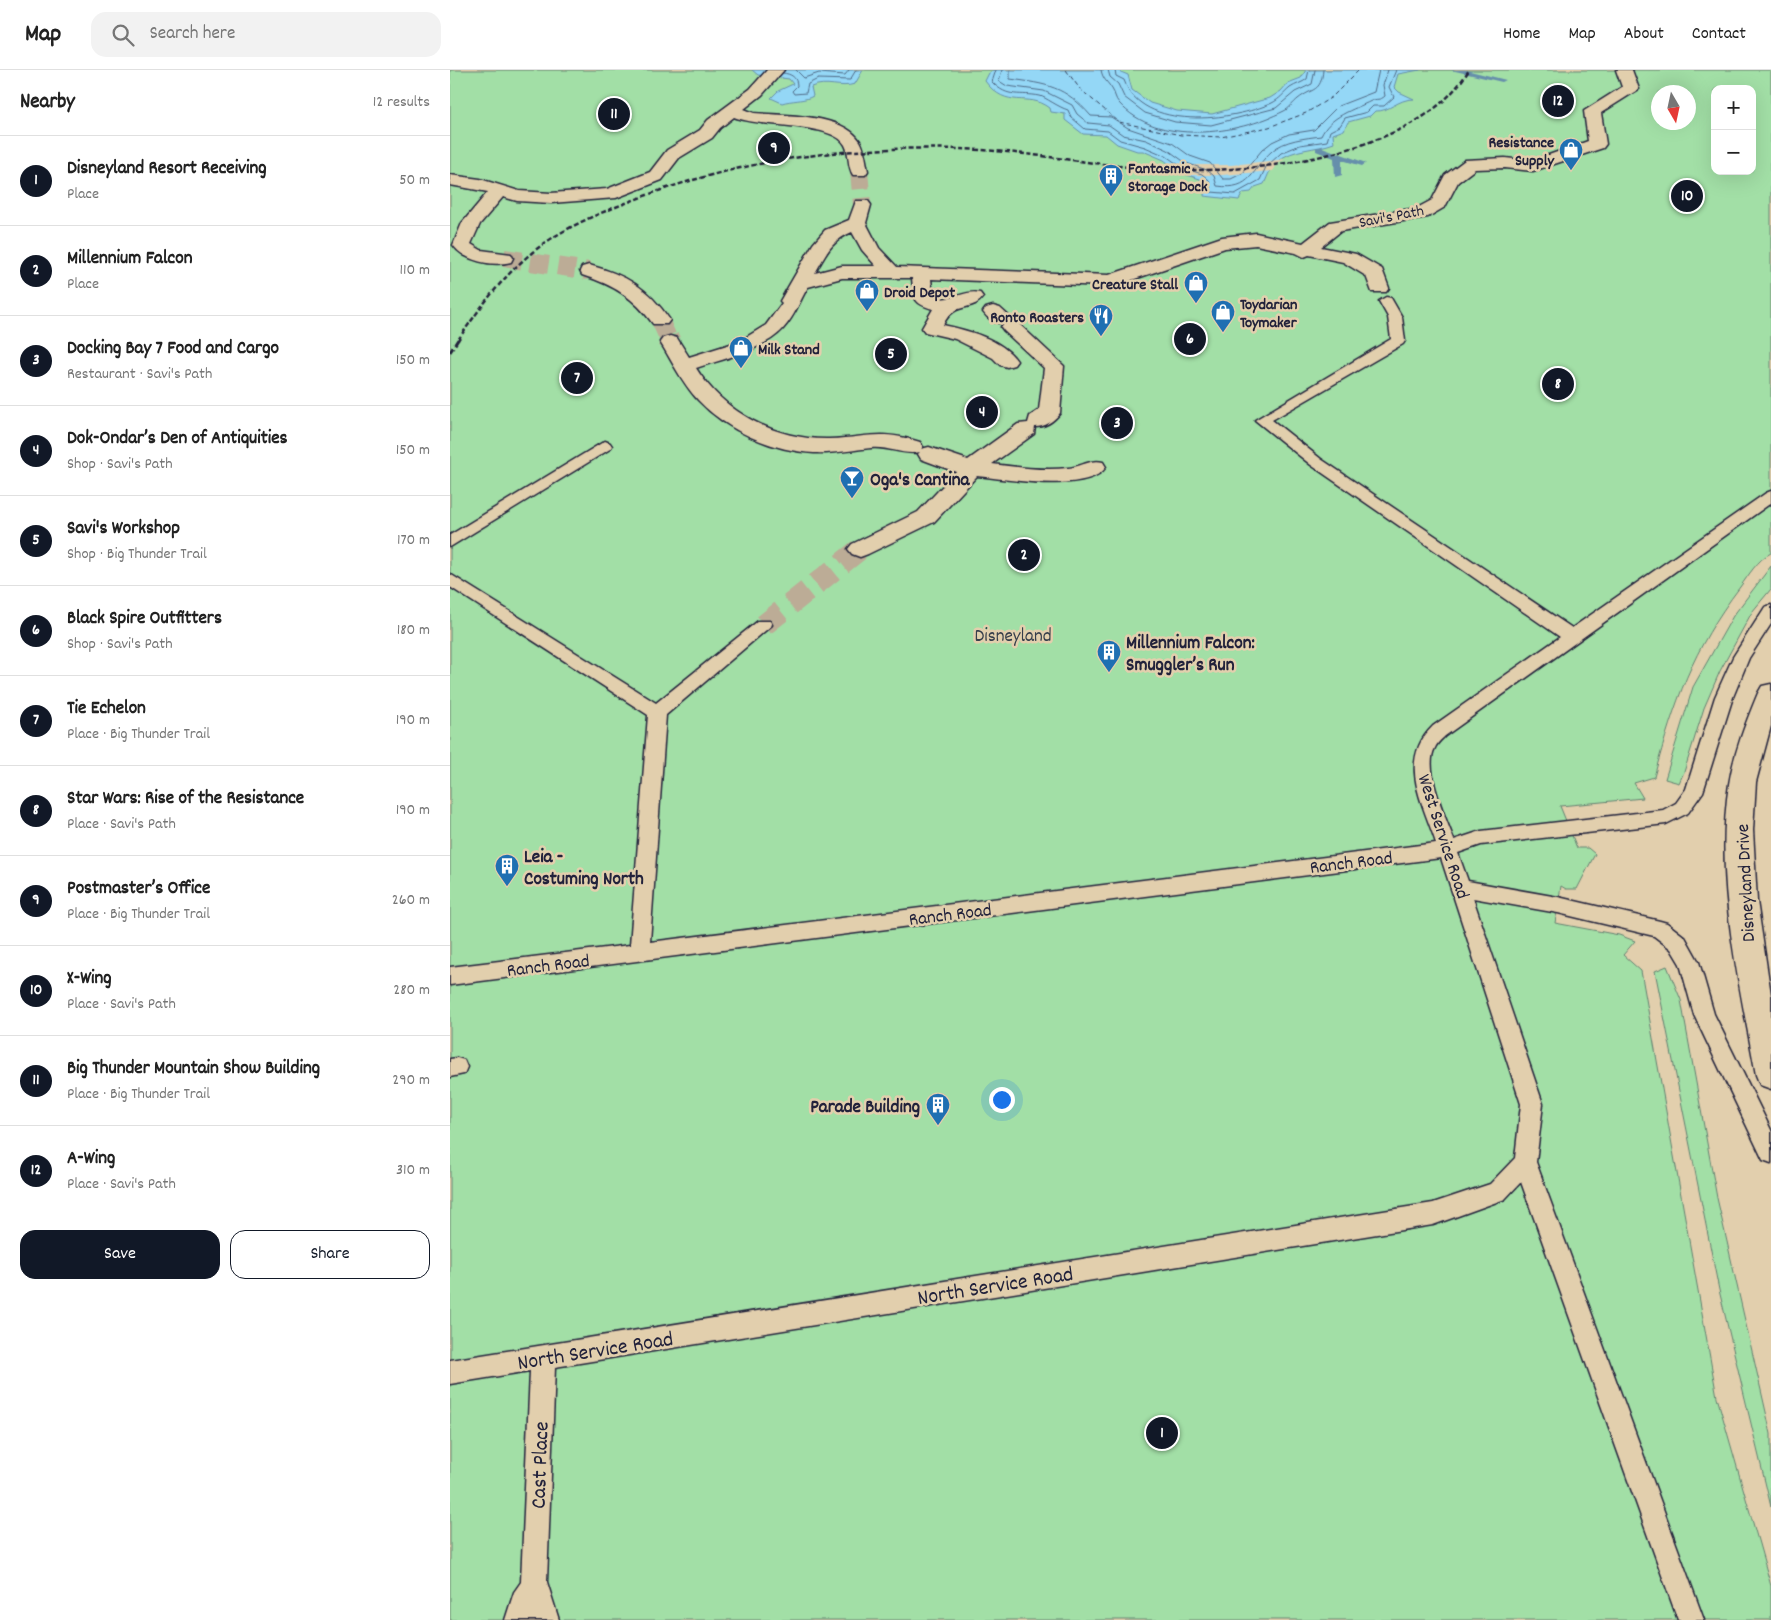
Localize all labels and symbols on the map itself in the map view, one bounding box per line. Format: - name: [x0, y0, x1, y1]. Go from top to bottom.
- pin: 12: [1542, 82, 1574, 120]
- north arrow: [1651, 85, 1696, 130]
- pin: 11: [598, 95, 630, 133]
- pin: 9: [758, 129, 790, 167]
- place label: Resistance Supply: [1488, 132, 1556, 173]
- shop icon: Resistance Supply: [1558, 137, 1584, 171]
- place label: Fantasmic Storage Dock: [1128, 158, 1208, 199]
- building icon: Fantasmic Storage Dock: [1098, 163, 1124, 197]
- pin: 10: [1671, 177, 1703, 215]
- street label: Savi's Path: [1357, 200, 1426, 235]
- shop icon: Creature Stall: [1183, 270, 1209, 304]
- place label: Creature Stall: [1092, 274, 1178, 297]
- shop icon: Droid Depot: [854, 278, 880, 312]
- place label: Droid Depot: [884, 282, 955, 305]
- place label: Toydarian Toymaker: [1240, 294, 1298, 335]
- shop icon: Toydarian Toymaker: [1210, 299, 1236, 333]
- restaurant icon: Ronto Roasters: [1088, 303, 1114, 337]
- place label: Ronto Roasters: [990, 307, 1084, 330]
- pin: 6: [1174, 320, 1206, 358]
- shop icon: Milk Stand: [728, 335, 754, 369]
- pin: 5: [875, 335, 907, 373]
- place label: Milk Stand: [758, 339, 820, 362]
- pin: 7: [561, 359, 593, 397]
- pin: 8: [1542, 365, 1574, 403]
- pin: 4: [966, 393, 998, 431]
- pin: 3: [1101, 404, 1133, 442]
- bar icon: Oga's Cantina: [839, 465, 865, 499]
- place label: Oga's Cantina: [870, 468, 971, 495]
- pin: 2: [1008, 536, 1040, 574]
- park label: Disneyland: [974, 624, 1052, 651]
- place label: Millennium Falcon: Smuggler’s Run: [1126, 631, 1255, 680]
- building icon: Millennium Falcon: Smuggler’s Run: [1096, 639, 1122, 673]
- street label: West Service Road: [1409, 771, 1475, 903]
- street label: Disneyland Drive: [1731, 823, 1764, 943]
- place label: Leia - Costuming North: [524, 845, 644, 894]
- street label: Ranch Road: [1309, 846, 1394, 883]
- building icon: Leia - Costuming North: [494, 853, 520, 887]
- street label: Ranch Road: [908, 898, 993, 935]
- street label: Ranch Road: [506, 949, 591, 986]
- your location: [989, 1087, 1015, 1113]
- building icon: Parade Building: [925, 1092, 951, 1126]
- place label: Parade Building: [810, 1095, 920, 1122]
- street label: North Service Road: [915, 1260, 1076, 1315]
- street label: North Service Road: [515, 1325, 676, 1380]
- pin: 1: [1146, 1414, 1178, 1452]
- street label: Cast Place: [524, 1421, 559, 1509]

